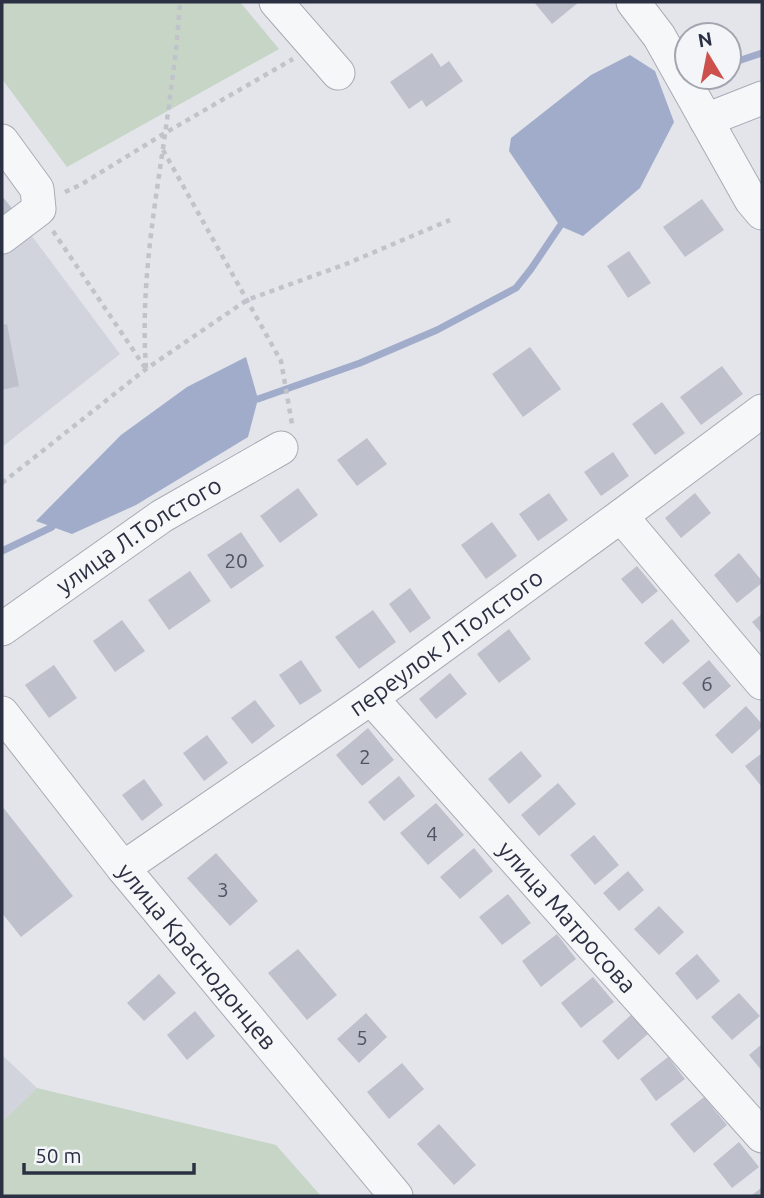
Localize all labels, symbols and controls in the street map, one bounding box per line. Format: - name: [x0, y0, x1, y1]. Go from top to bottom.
- north arrow: [673, 21, 743, 91]
- text: N: [696, 27, 714, 51]
- street label: улица Л.Толстого: [51, 471, 226, 599]
- house number: 20: [224, 548, 248, 572]
- street label: переулок Л.Толстого: [344, 563, 548, 722]
- house number: 6: [701, 671, 713, 695]
- house number: 2: [359, 744, 371, 768]
- house number: 4: [426, 821, 438, 845]
- street label: улица Матросова: [493, 836, 642, 998]
- street label: улица Краснодонцев: [112, 858, 282, 1055]
- house number: 3: [217, 877, 229, 901]
- house number: 5: [356, 1025, 368, 1049]
- scale bar: [24, 1132, 194, 1176]
- text: 50 m: [35, 1143, 82, 1167]

